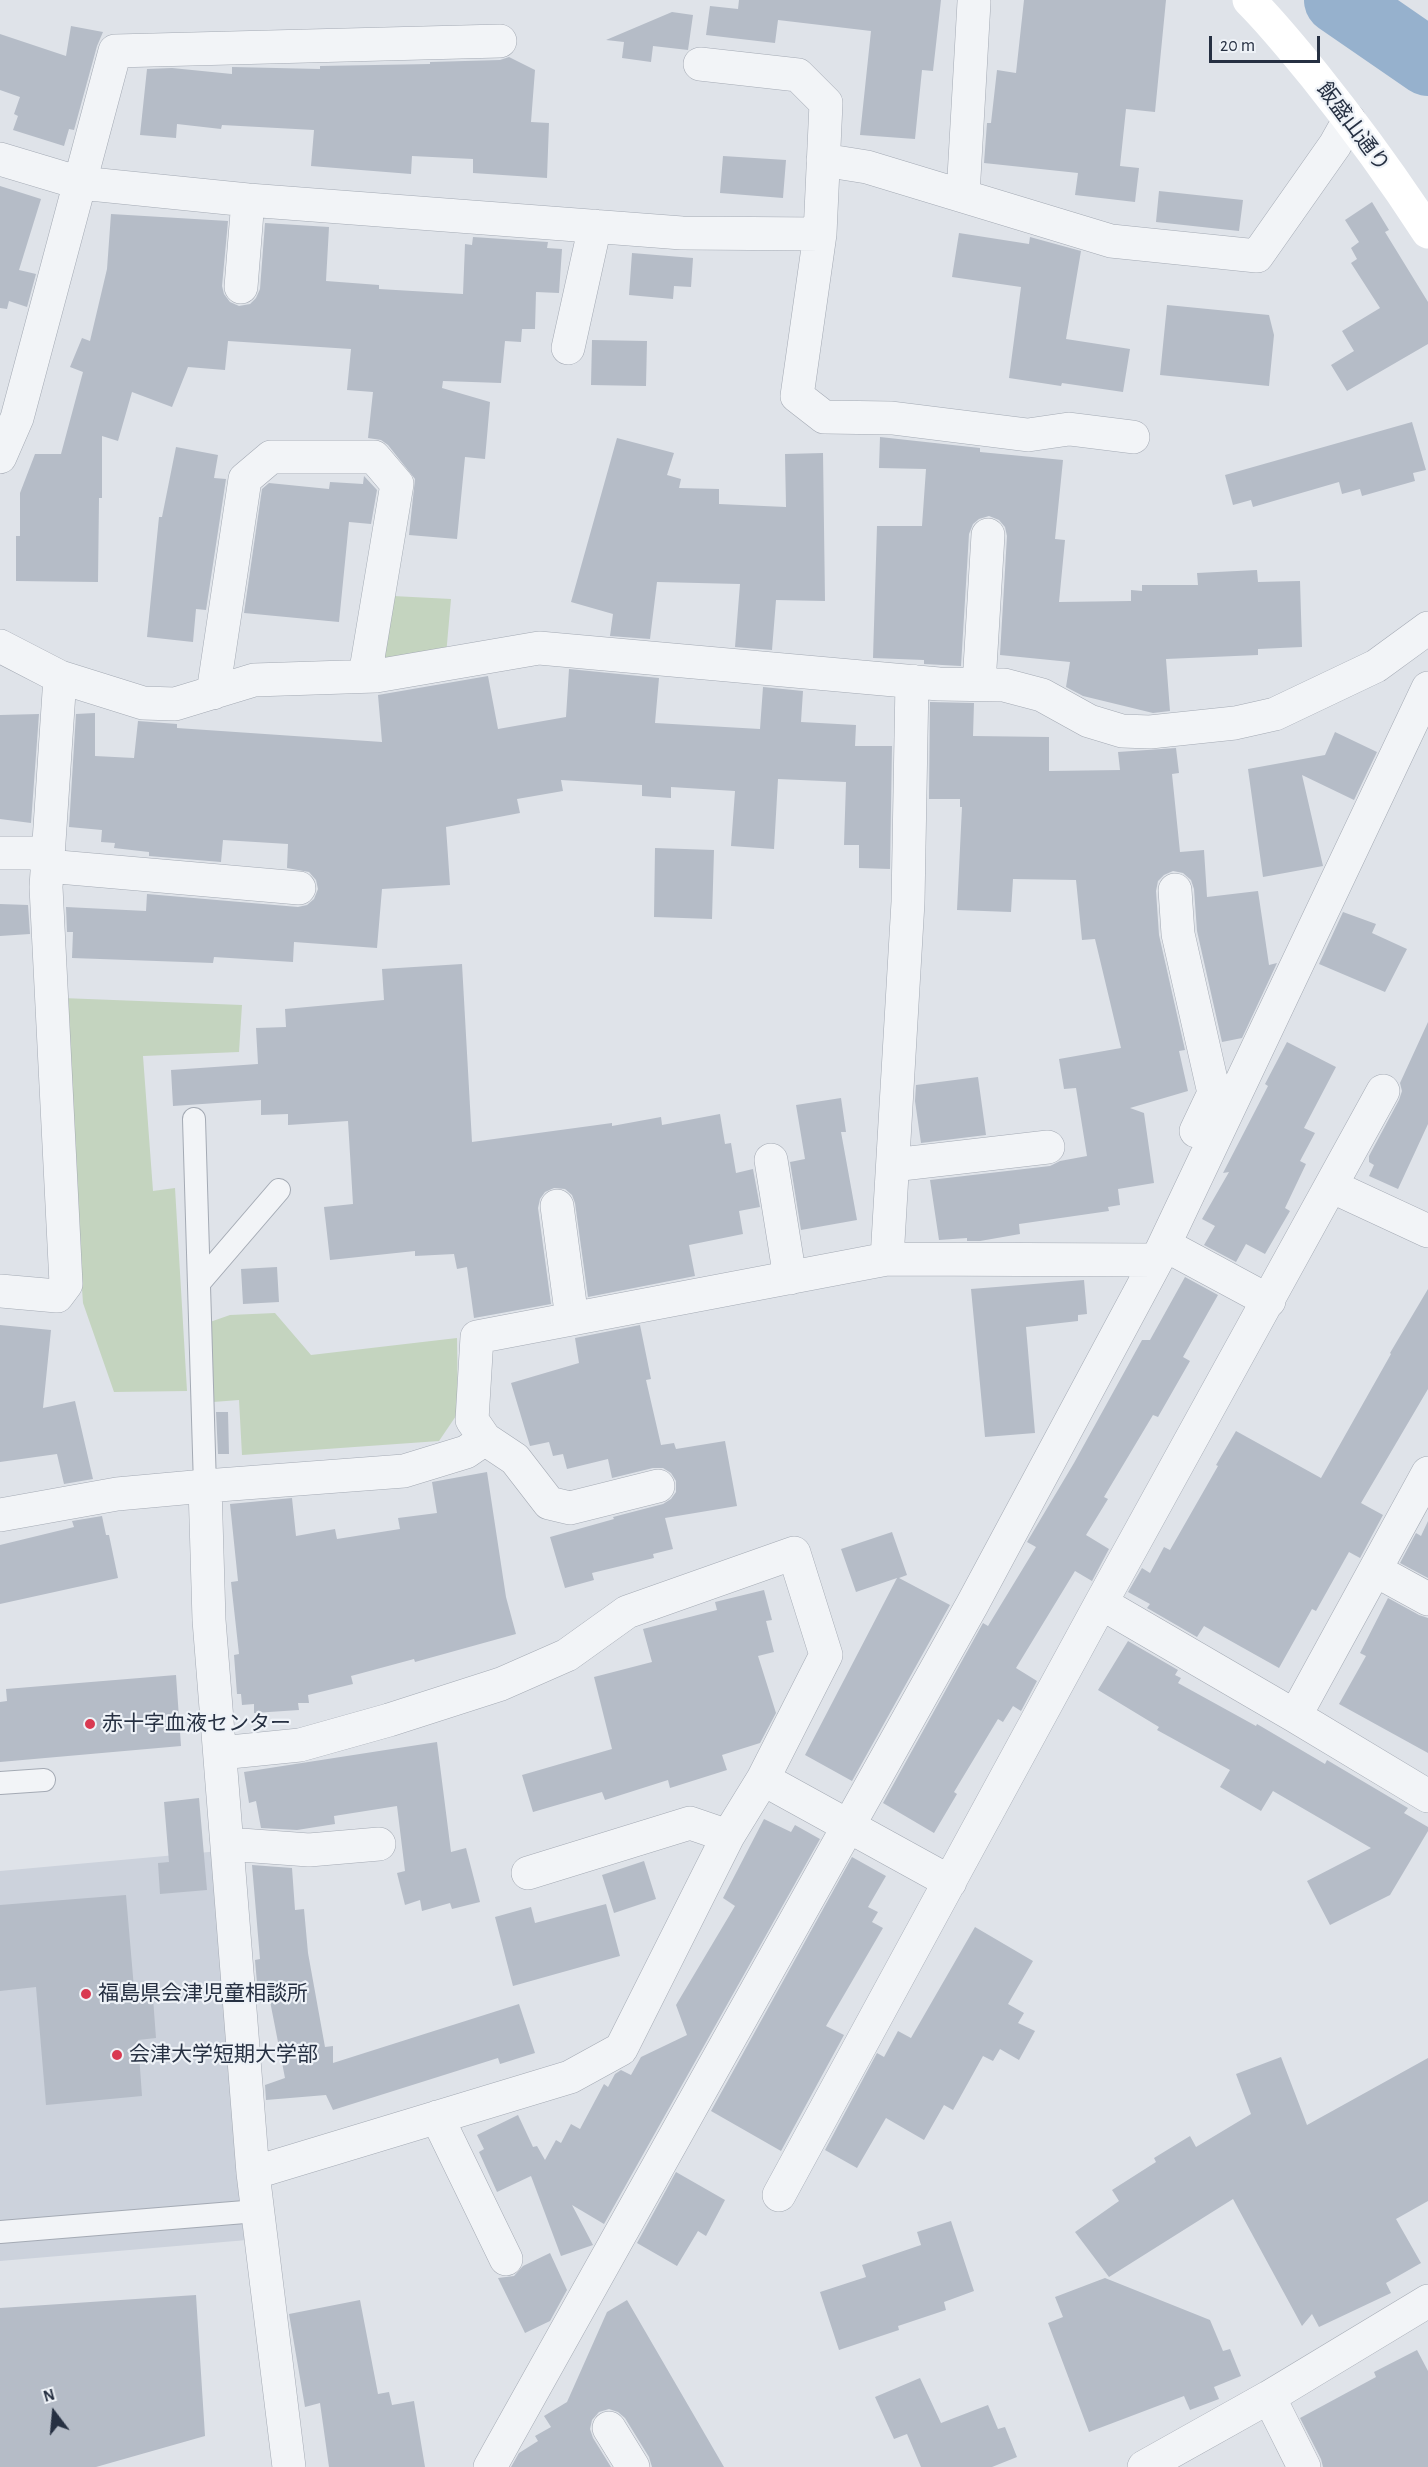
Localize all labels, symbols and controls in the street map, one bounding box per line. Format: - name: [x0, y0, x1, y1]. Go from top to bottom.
- scale bar: [1212, 24, 1323, 62]
- text: 20 m: [1220, 37, 1255, 55]
- street label: 飯盛山通り: [1311, 77, 1395, 177]
- place label: 赤十字血液センター: [102, 1711, 291, 1737]
- marker: 赤十字血液センター: [83, 1717, 97, 1731]
- place label: 福島県会津児童相談所: [98, 1981, 308, 2007]
- marker: 福島県会津児童相談所: [79, 1987, 93, 2001]
- place label: 会津大学短期大学部: [129, 2042, 318, 2068]
- marker: 会津大学短期大学部: [110, 2048, 124, 2062]
- north arrow: [24, 2383, 84, 2443]
- text: N: [41, 2386, 57, 2405]

